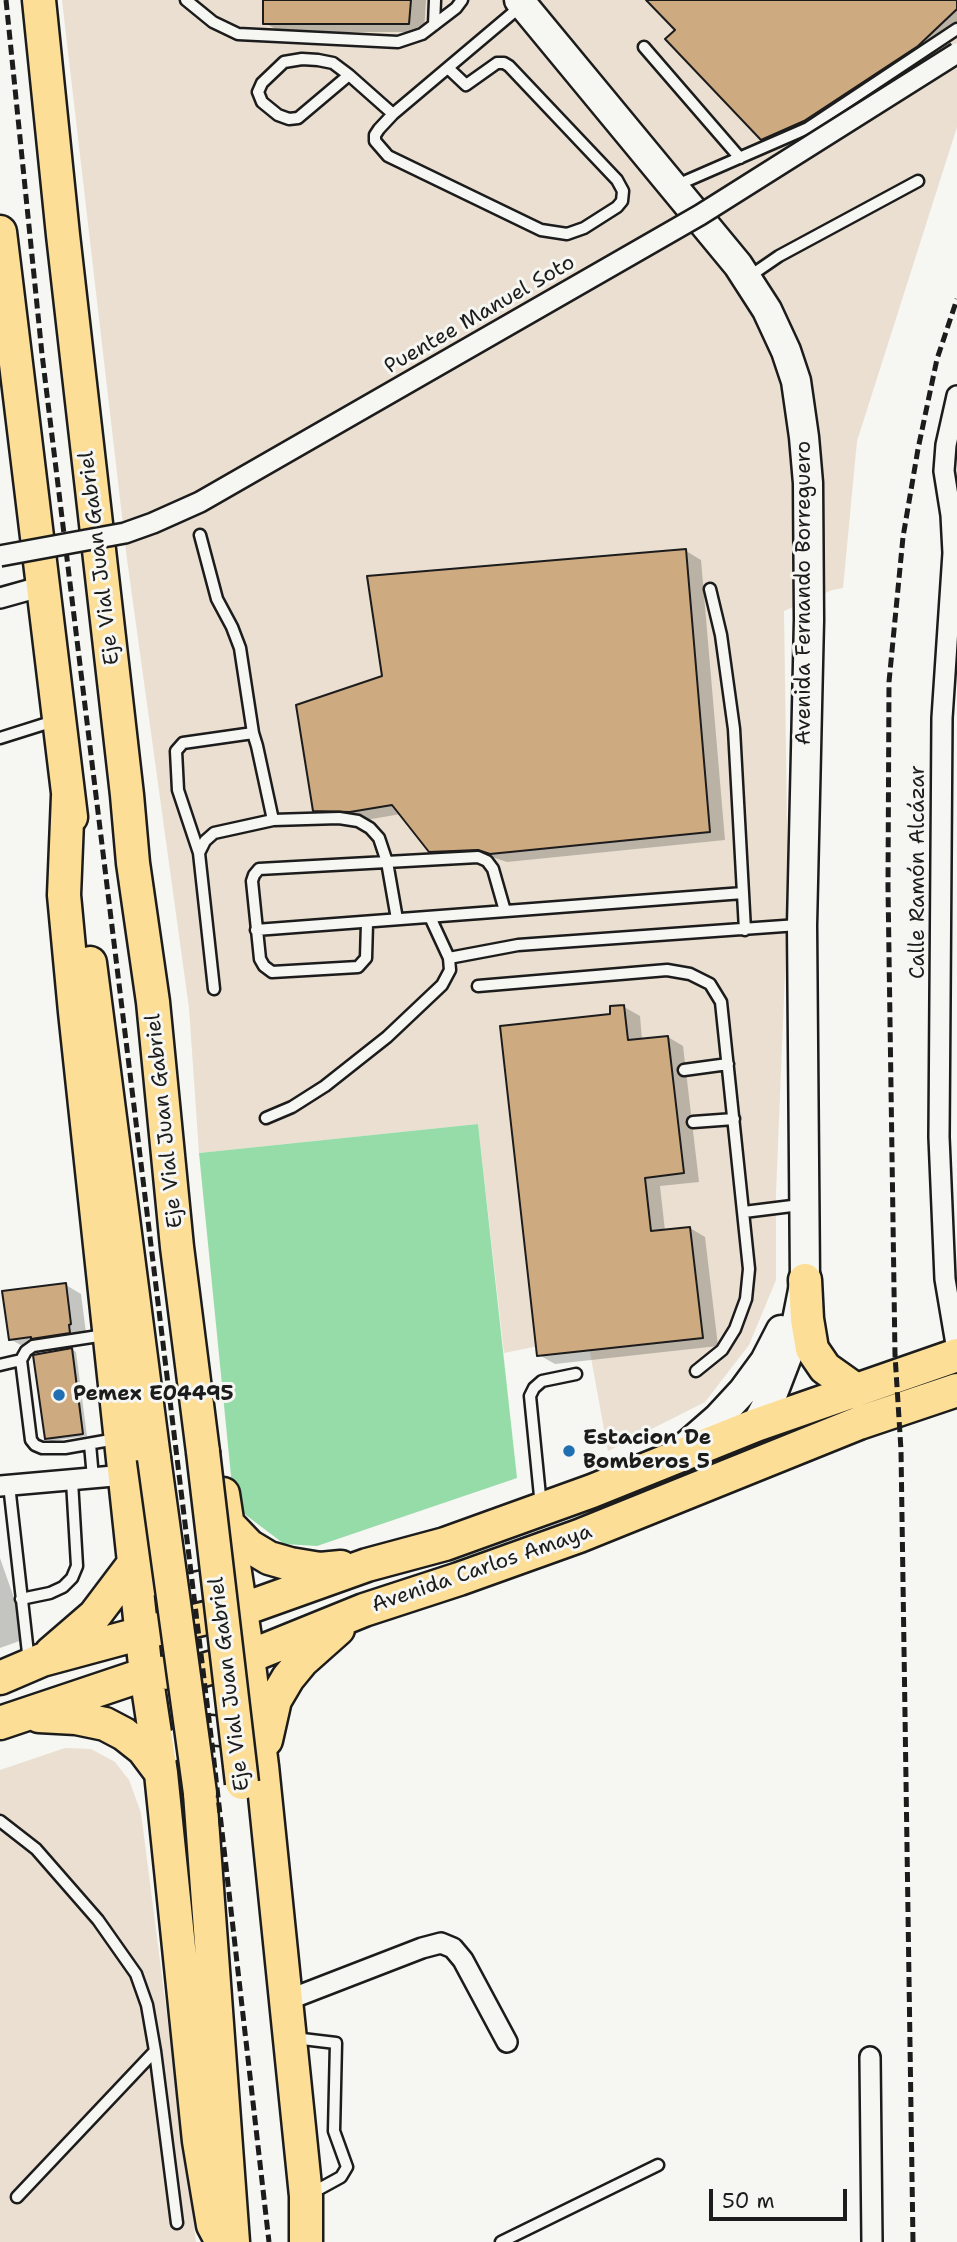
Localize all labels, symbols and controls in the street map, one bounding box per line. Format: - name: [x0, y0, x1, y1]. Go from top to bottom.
- street label: Puentee Manuel Soto: [380, 250, 580, 380]
- street label: Avenida Fernando Borreguero: [792, 441, 818, 745]
- street label: Eje Vial Juan Gabriel: [74, 450, 126, 666]
- street label: Calle Ramón Alcázar: [906, 765, 932, 979]
- street label: Eje Vial Juan Gabriel: [141, 1013, 189, 1229]
- place label: Pemex E04495: [73, 1382, 234, 1408]
- marker: Pemex E04495: [51, 1387, 67, 1403]
- place label: Estacion De Bomberos 5: [583, 1426, 711, 1476]
- marker: Estacion De Bomberos 5: [561, 1443, 577, 1459]
- street label: Avenida Carlos Amaya: [369, 1519, 595, 1619]
- street label: Eje Vial Juan Gabriel: [204, 1576, 256, 1792]
- scale bar: [712, 2176, 850, 2220]
- text: 50 m: [722, 2187, 775, 2215]

